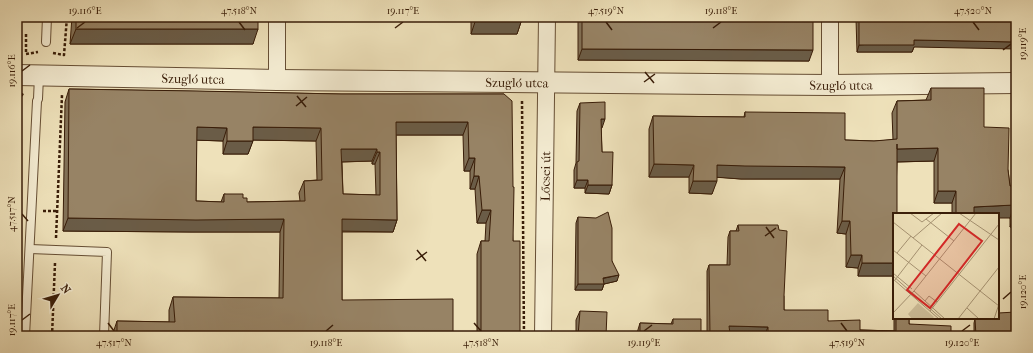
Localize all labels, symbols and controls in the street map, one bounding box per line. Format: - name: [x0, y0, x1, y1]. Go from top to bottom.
- text: 19.116°E: [68, 5, 102, 17]
- text: 47.518°N: [221, 5, 257, 17]
- text: 19.117°E: [387, 5, 419, 17]
- text: 47.519°N: [588, 5, 624, 17]
- text: 19.118°E: [705, 5, 737, 17]
- text: 47.520°N: [954, 5, 992, 17]
- text: 19.119°E: [1017, 28, 1029, 60]
- text: 19.116°E: [6, 54, 18, 88]
- street label: Szugló utca: [161, 71, 226, 87]
- street label: Szugló utca: [485, 75, 550, 90]
- street label: Szugló utca: [809, 78, 874, 93]
- street label: Lőcsei út: [538, 151, 553, 201]
- text: 47.517°N: [6, 196, 18, 232]
- inset map: [893, 213, 999, 319]
- north arrow: [38, 275, 78, 315]
- text: 19.120°E: [1017, 275, 1029, 309]
- text: N: [58, 282, 74, 297]
- text: 19.117°E: [6, 304, 18, 336]
- text: 47.517°N: [96, 337, 132, 349]
- text: 19.118°E: [310, 337, 342, 349]
- text: 47.518°N: [463, 337, 499, 349]
- text: 19.119°E: [628, 337, 660, 349]
- text: 47.519°N: [829, 337, 865, 349]
- text: 19.120°E: [945, 337, 979, 349]

